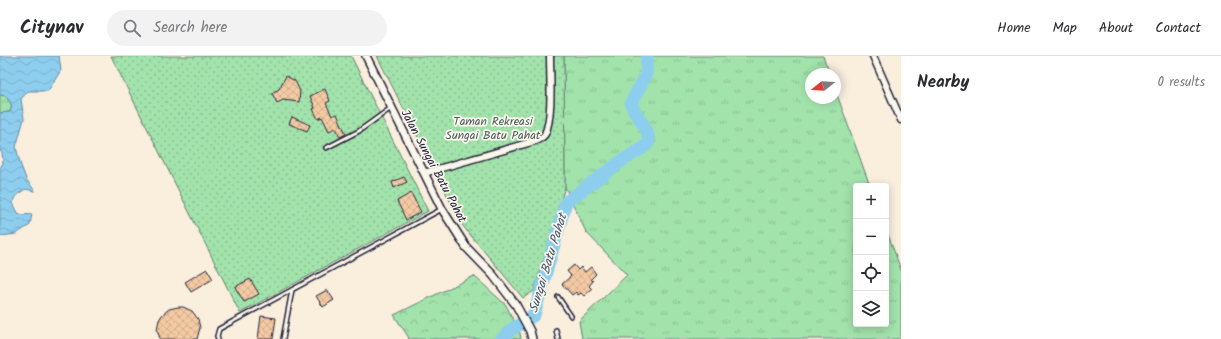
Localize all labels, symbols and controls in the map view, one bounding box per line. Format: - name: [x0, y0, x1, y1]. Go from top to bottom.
- search box: [107, 10, 387, 46]
- text: Citynav: [20, 13, 83, 43]
- text: Search here: [153, 16, 227, 40]
- icon: search: [121, 17, 143, 39]
- text: Home: [997, 17, 1031, 39]
- text: Map: [1053, 17, 1077, 39]
- text: About: [1099, 17, 1133, 39]
- text: Contact: [1155, 17, 1201, 39]
- north arrow: [805, 68, 841, 104]
- text: Nearby: [917, 69, 969, 96]
- text: 0 results: [1158, 72, 1205, 93]
- street label: Jalan Sungai Batu Pahat: [396, 106, 472, 227]
- park label: Taman Rekreasi Sungai Batu Pahat: [446, 112, 541, 145]
- map controls: [853, 183, 889, 327]
- button: +: [853, 183, 889, 219]
- water label: Sungai Batu Pahat: [523, 209, 574, 316]
- button: −: [853, 219, 889, 255]
- button: locate: [853, 255, 889, 291]
- button: layers: [853, 291, 889, 327]

